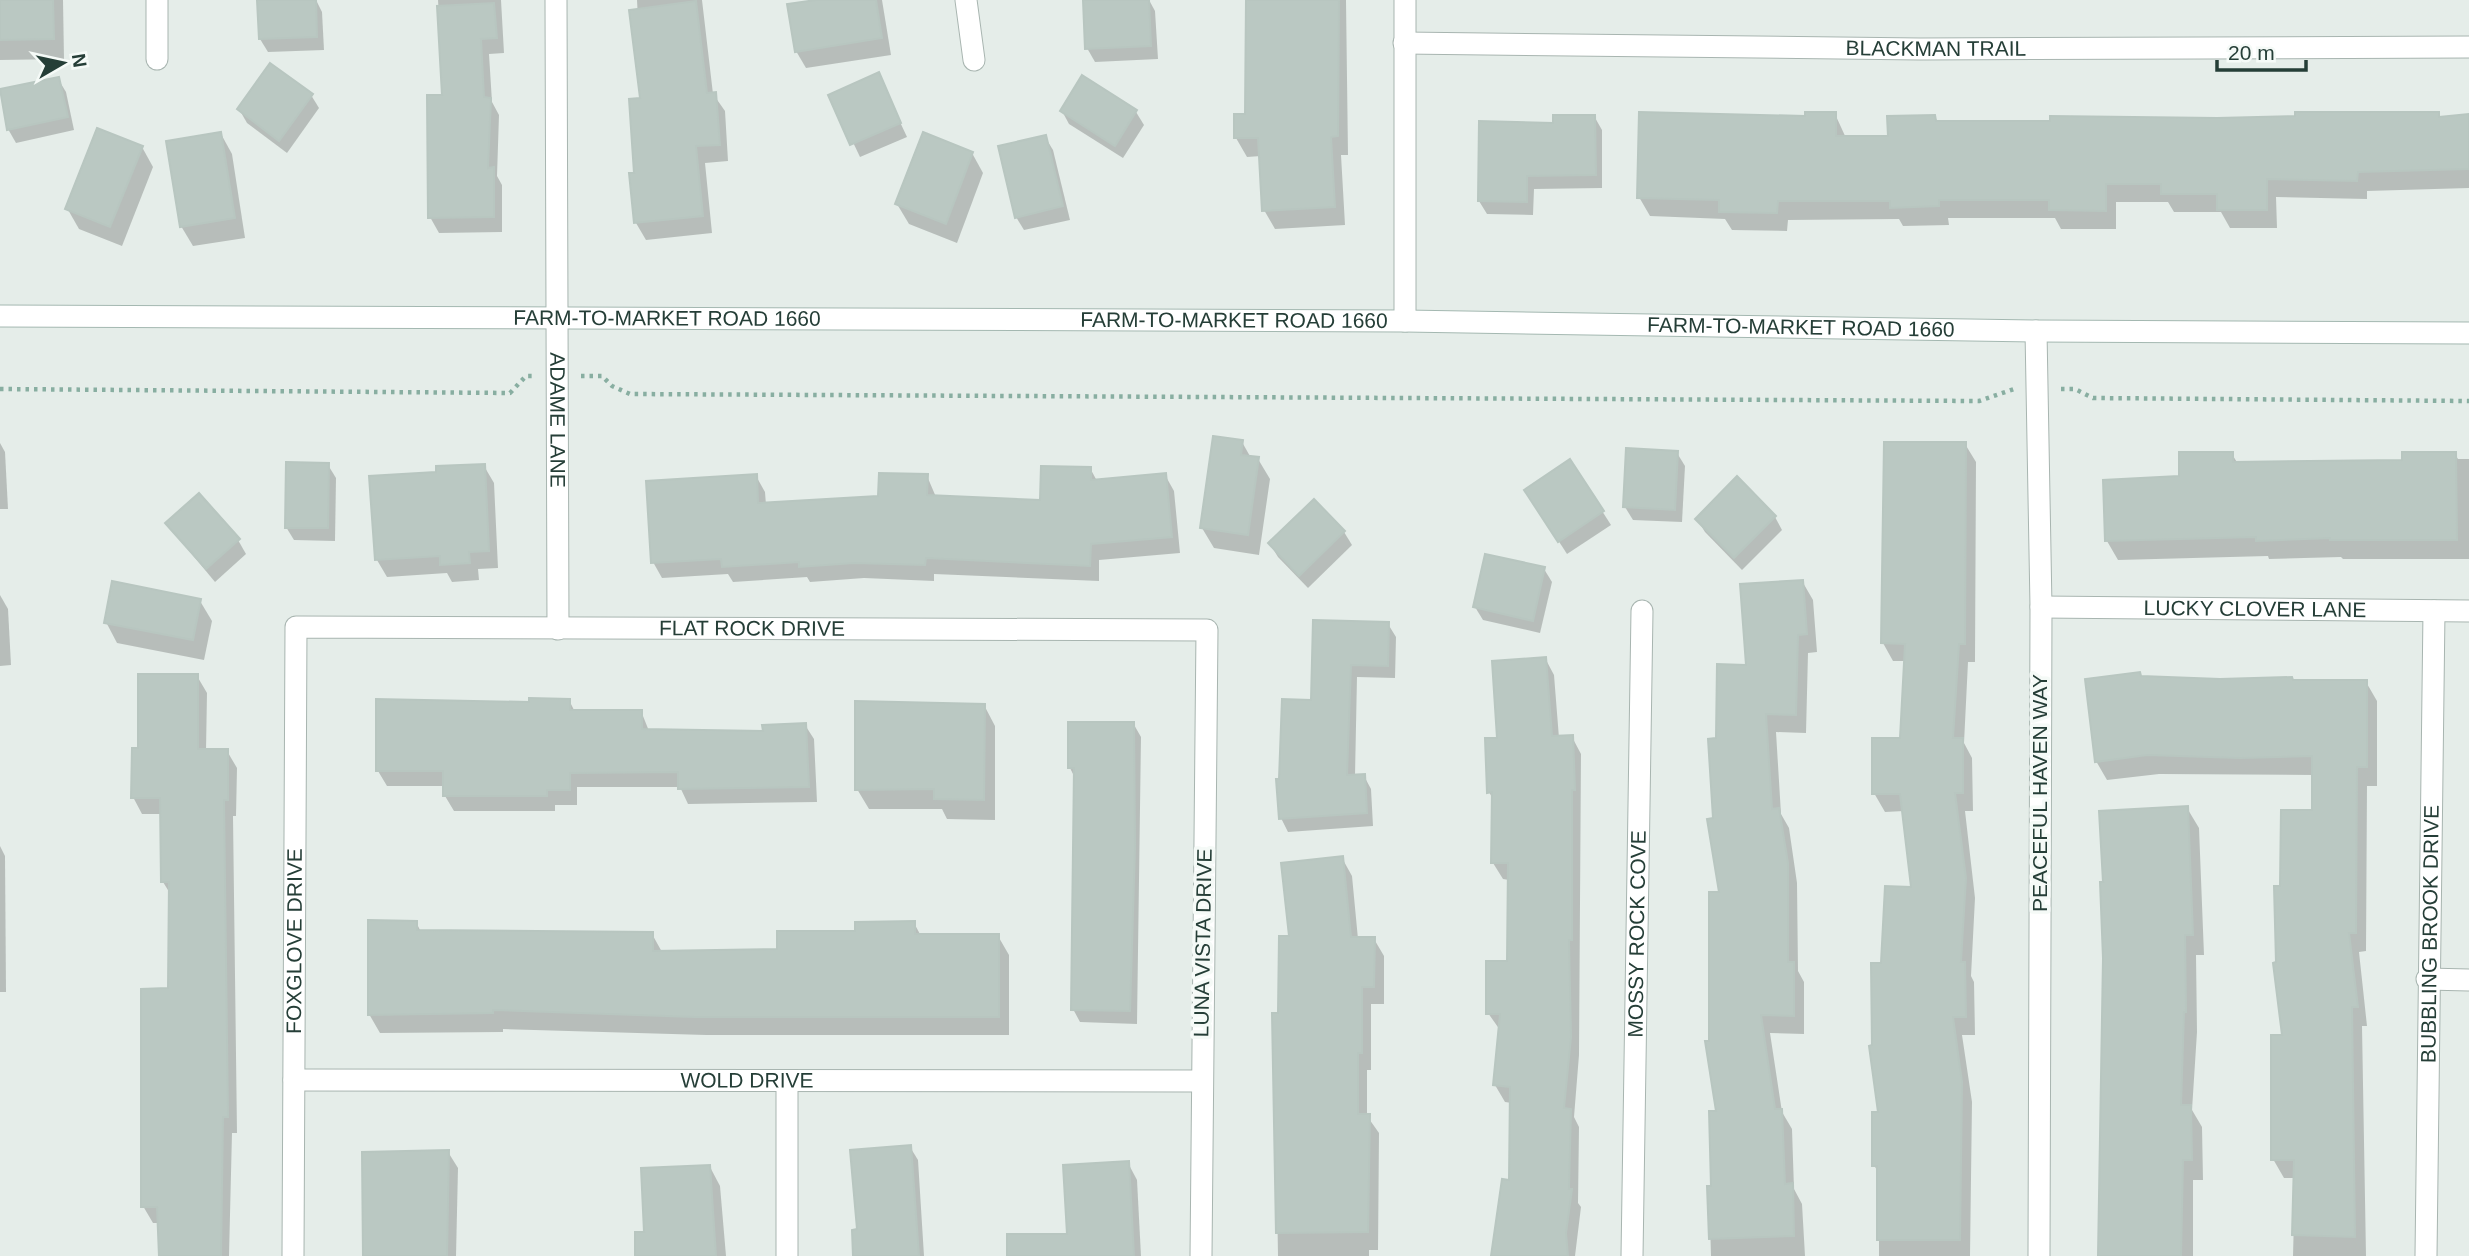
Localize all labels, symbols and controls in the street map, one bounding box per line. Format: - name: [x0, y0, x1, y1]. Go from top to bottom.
- north arrow: [28, 28, 98, 98]
- scale bar: [2217, 28, 2306, 72]
- street label: BLACKMAN TRAIL: [1846, 36, 2026, 60]
- text: 20 m: [2228, 41, 2275, 64]
- text: N: [68, 52, 91, 69]
- street label: FARM-TO-MARKET ROAD 1660: [513, 306, 821, 330]
- street label: FARM-TO-MARKET ROAD 1660: [1080, 308, 1388, 332]
- street label: FARM-TO-MARKET ROAD 1660: [1647, 313, 1955, 341]
- street label: ADAME LANE: [546, 352, 570, 488]
- street label: LUCKY CLOVER LANE: [2144, 596, 2366, 621]
- street label: FLAT ROCK DRIVE: [659, 616, 845, 640]
- street label: PEACEFUL HAVEN WAY: [2028, 674, 2051, 912]
- street label: BUBBLING BROOK DRIVE: [2416, 805, 2443, 1063]
- street label: MOSSY ROCK COVE: [1623, 830, 1650, 1038]
- street label: FOXGLOVE DRIVE: [282, 848, 306, 1034]
- street label: LUNA VISTA DRIVE: [1189, 848, 1216, 1038]
- street label: WOLD DRIVE: [680, 1068, 814, 1092]

